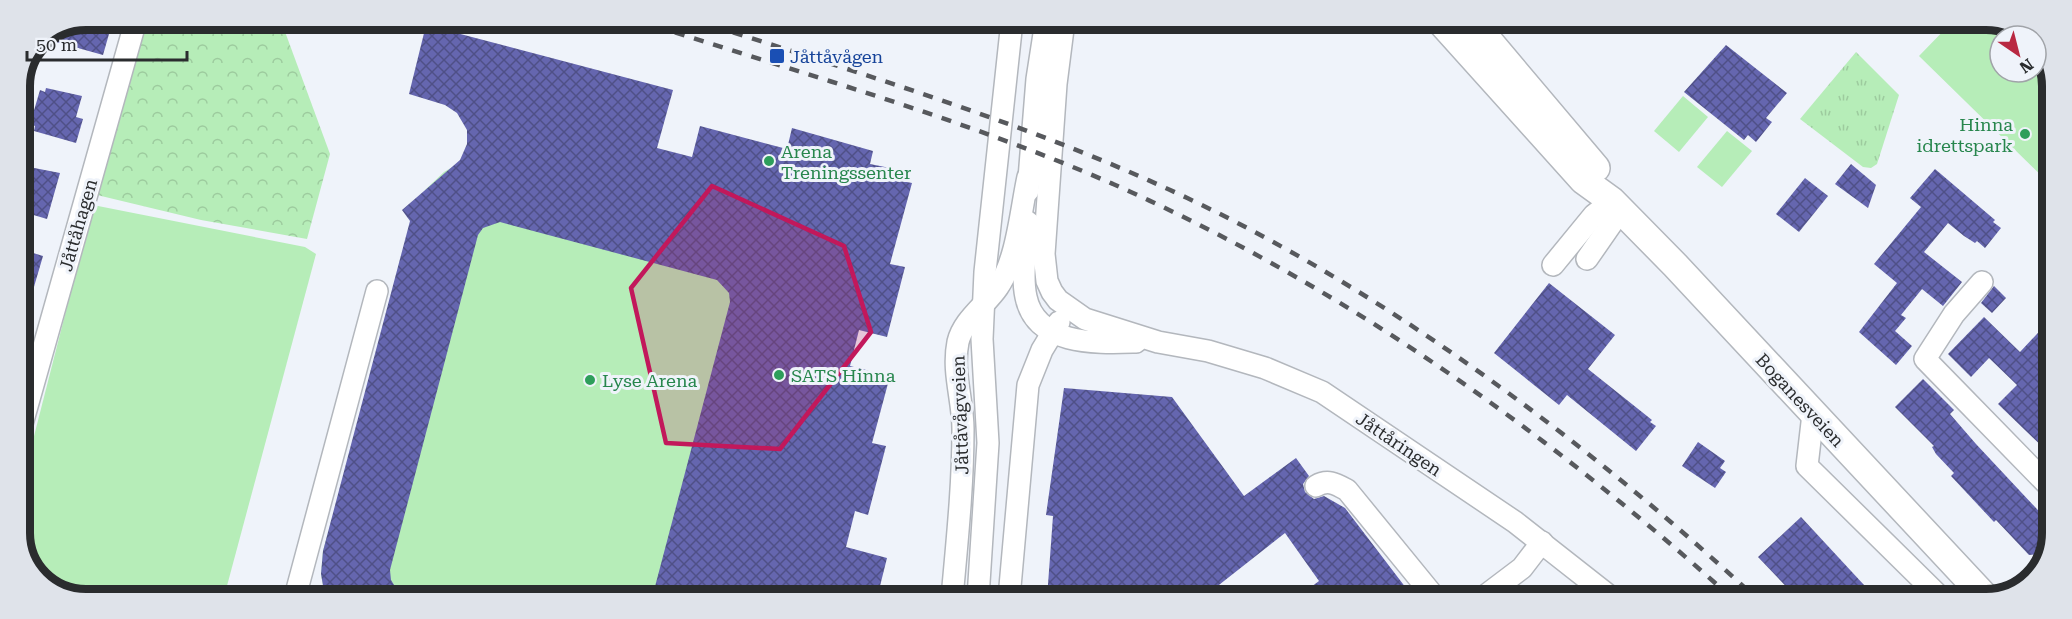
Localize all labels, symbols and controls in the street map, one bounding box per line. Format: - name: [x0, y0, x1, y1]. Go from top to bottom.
- scale bar: [27, 24, 188, 62]
- north arrow: [1988, 24, 2048, 84]
- text: 50 m: [36, 34, 77, 55]
- place label: Jåttåvågen: [790, 46, 884, 67]
- marker: Jåttåvågen: [768, 47, 786, 65]
- text: N: [2016, 55, 2037, 77]
- place label: Hinna idrettspark: [1916, 114, 2013, 156]
- marker: Hinna idrettspark: [2018, 127, 2032, 141]
- place label: Arena Treningssenter: [781, 141, 911, 183]
- marker: Arena Treningssenter: [762, 154, 776, 168]
- street label: Jåttåhagen: [55, 176, 101, 274]
- street label: Boganesveien: [1751, 349, 1849, 451]
- street label: Jåttåvågveien: [947, 355, 973, 475]
- place label: SATS Hinna: [791, 365, 896, 386]
- marker: SATS Hinna: [772, 368, 786, 382]
- place label: Lyse Arena: [602, 370, 698, 391]
- marker: Lyse Arena: [583, 373, 597, 387]
- street label: Jåttåringen: [1352, 408, 1446, 480]

